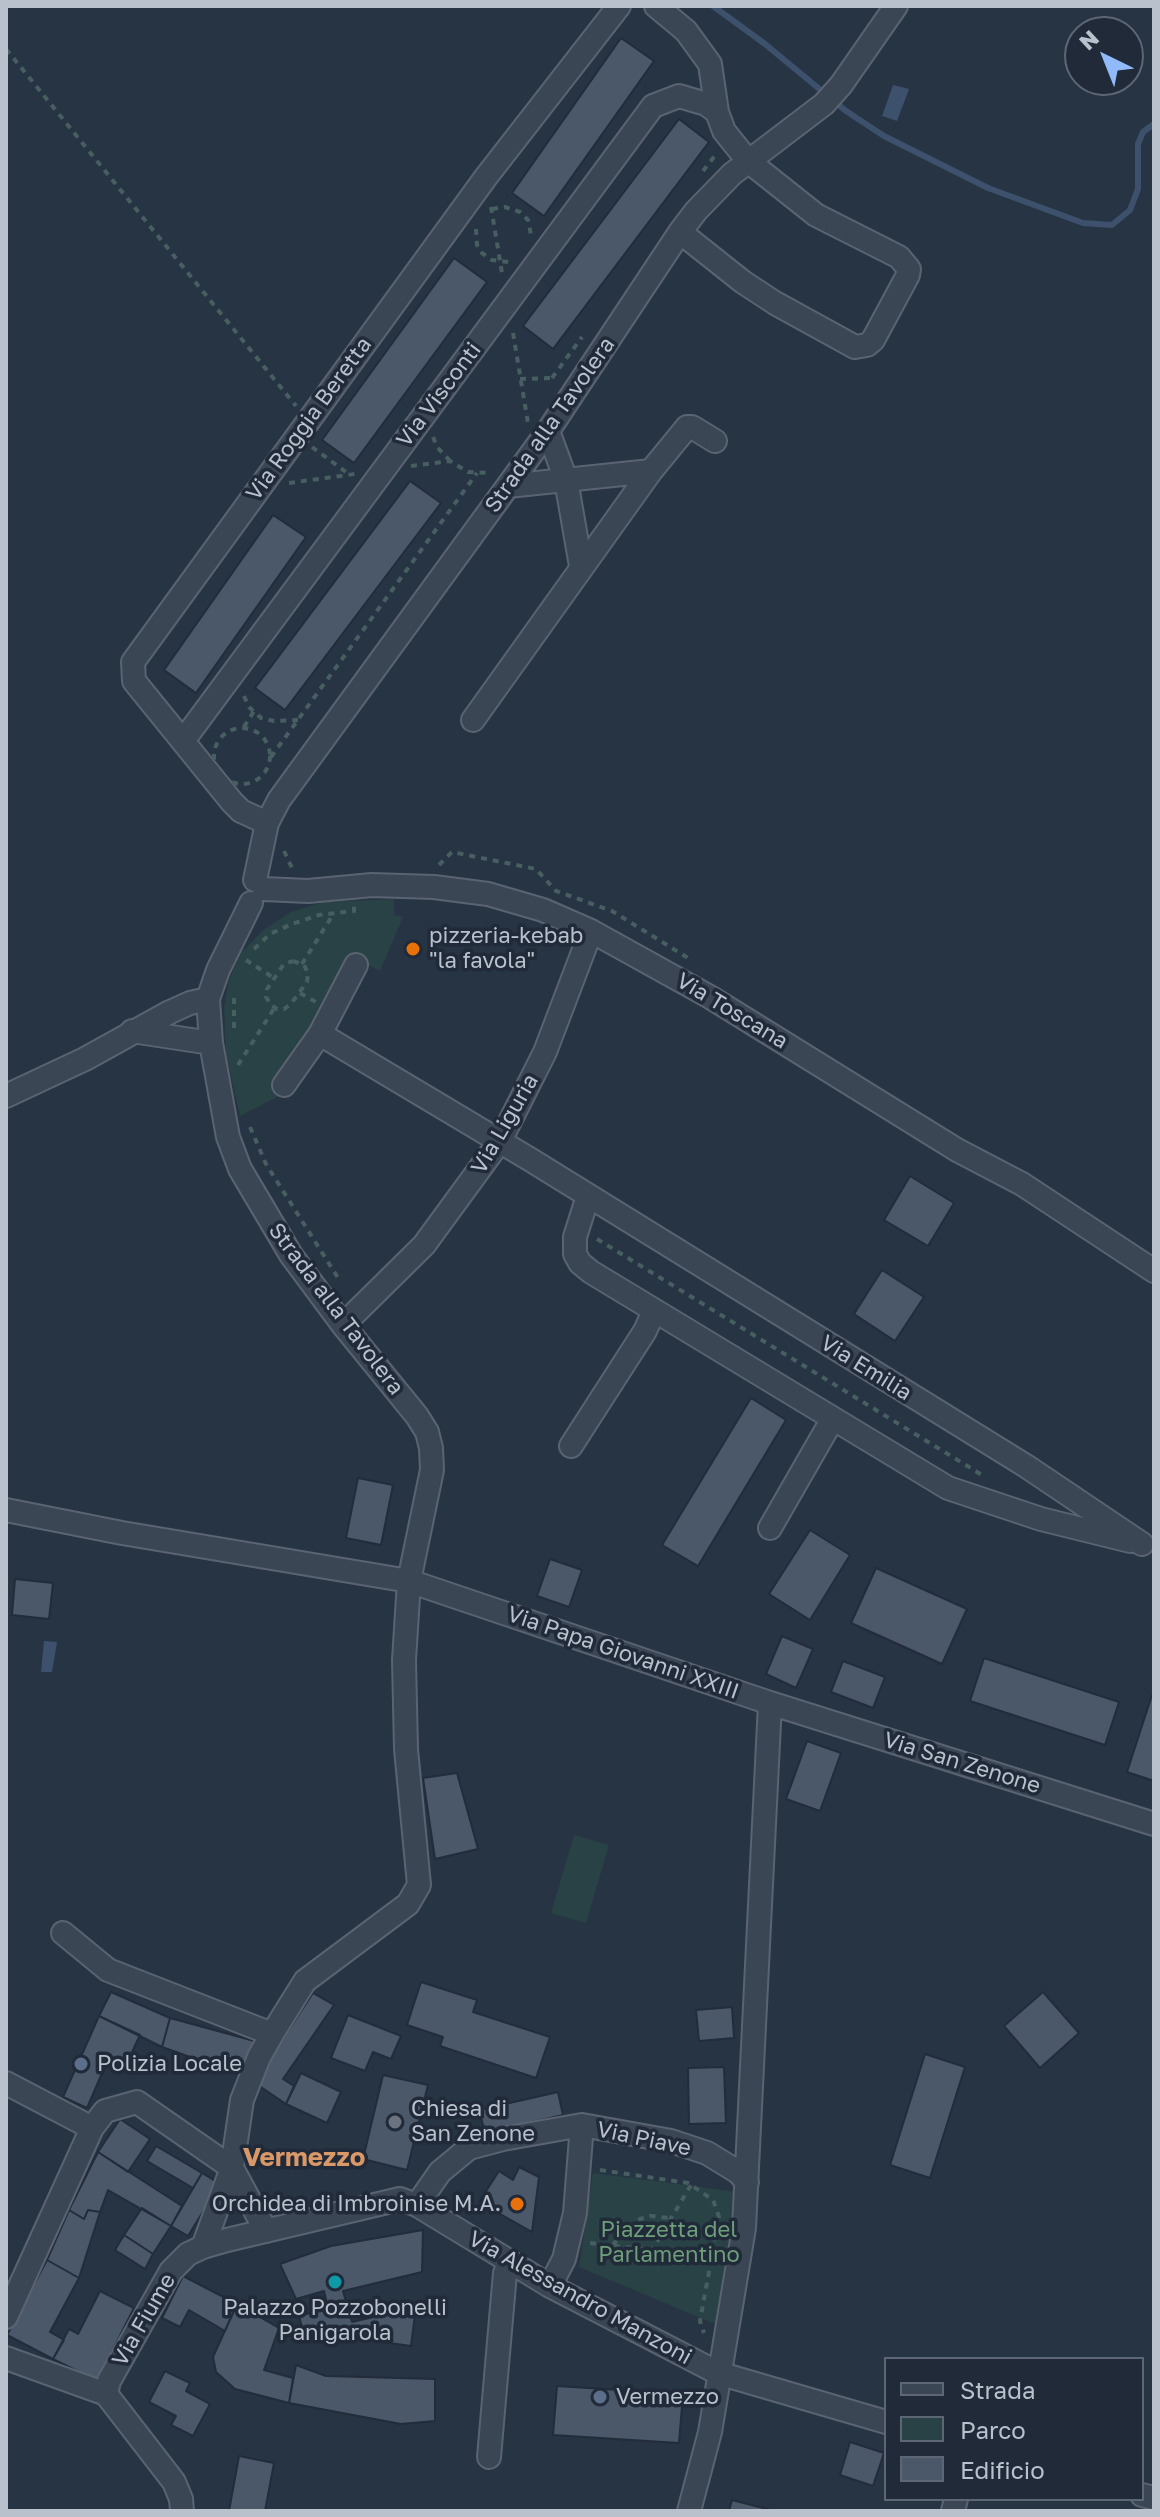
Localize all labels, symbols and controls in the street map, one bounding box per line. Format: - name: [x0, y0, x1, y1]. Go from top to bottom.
- north arrow: [1064, 16, 1144, 96]
- text: N: [1073, 24, 1104, 55]
- street label: Via Roggia Beretta: [241, 332, 377, 506]
- street label: Strada alla Tavolera: [479, 332, 621, 518]
- street label: Via Visconti: [391, 338, 487, 452]
- place label: pizzeria-kebab "la favola": [429, 923, 583, 974]
- marker: pizzeria-kebab "la favola": [404, 940, 422, 958]
- street label: Via Toscana: [671, 967, 793, 1055]
- street label: Via Liguria: [466, 1069, 544, 1179]
- street label: Strada alla Tavolera: [263, 1218, 409, 1400]
- street label: Via Emilia: [815, 1330, 917, 1406]
- street label: Via Papa Giovanni XXIII: [504, 1601, 742, 1705]
- street label: Via San Zenone: [880, 1727, 1044, 1799]
- place label: Polizia Locale: [97, 2051, 242, 2077]
- marker: Polizia Locale: [72, 2055, 90, 2073]
- place label: Chiesa di San Zenone: [411, 2096, 535, 2148]
- marker: Chiesa di San Zenone: [386, 2113, 404, 2131]
- street label: Via Piave: [595, 2116, 693, 2162]
- district label: Vermezzo: [243, 2142, 365, 2174]
- place label: Orchidea di Imbroinise M.A.: [212, 2191, 501, 2217]
- marker: Orchidea di Imbroinise M.A.: [508, 2195, 526, 2213]
- park label: Piazzetta del Parlamentino: [598, 2217, 740, 2268]
- street label: Via Alessandro Manzoni: [464, 2226, 696, 2370]
- street label: Via Fiume: [107, 2269, 181, 2371]
- marker: Palazzo Pozzobonelli Panigarola: [326, 2273, 344, 2291]
- place label: Palazzo Pozzobonelli Panigarola: [223, 2295, 447, 2346]
- legend: [884, 2357, 1144, 2501]
- text: Strada: [960, 2375, 1035, 2404]
- place label: Vermezzo: [616, 2384, 719, 2410]
- marker: Vermezzo: [591, 2388, 609, 2406]
- text: Parco: [960, 2415, 1026, 2444]
- text: Edificio: [960, 2455, 1045, 2484]

